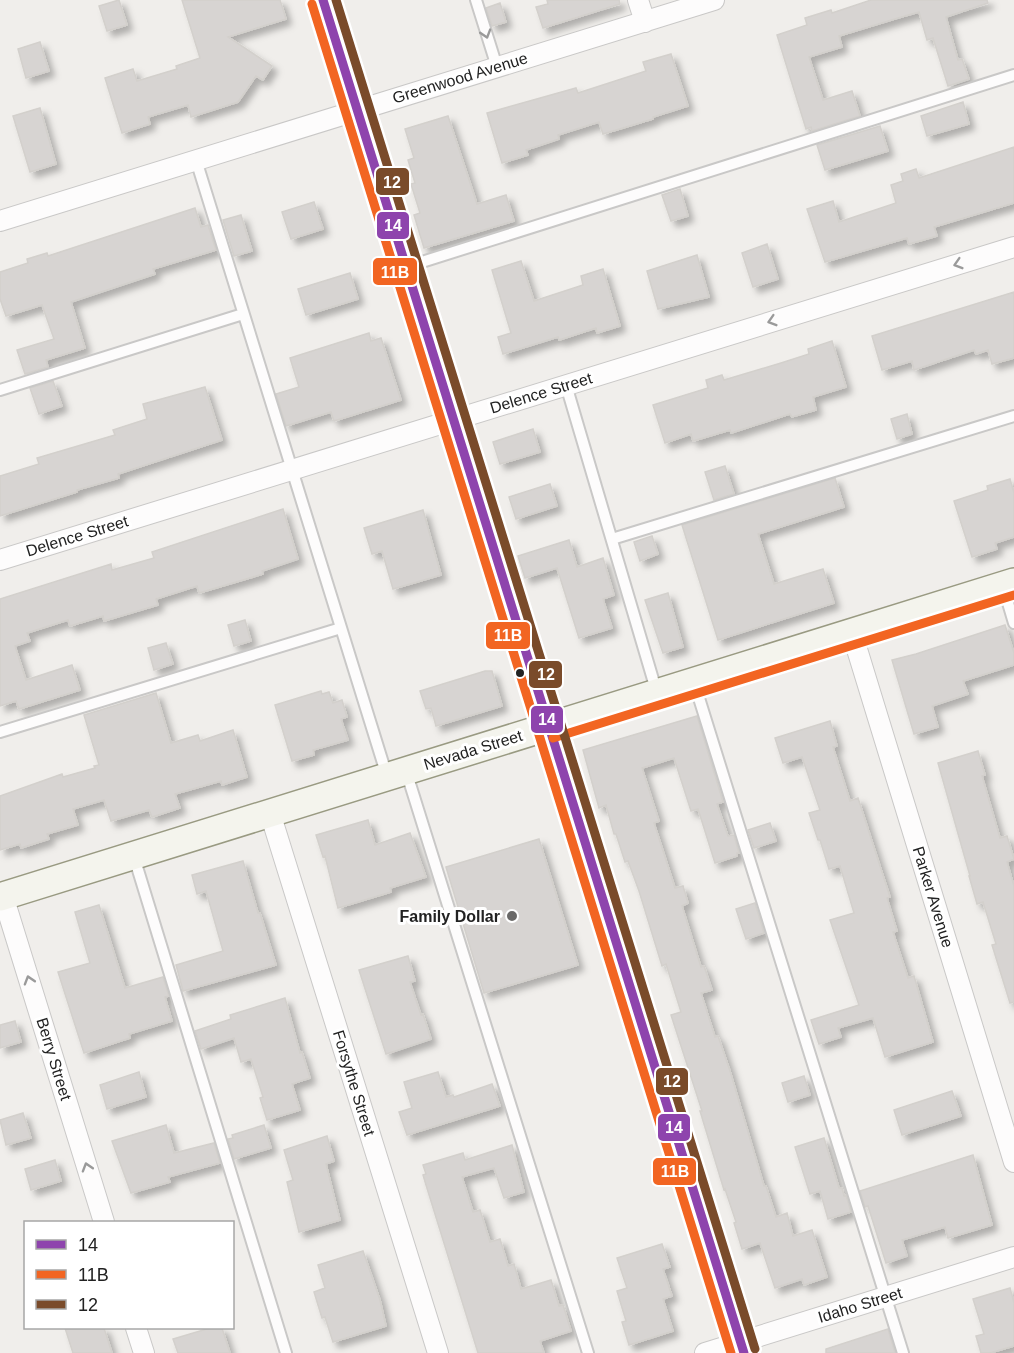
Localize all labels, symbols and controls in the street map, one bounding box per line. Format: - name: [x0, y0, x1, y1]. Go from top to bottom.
- one-way arrow: [479, 28, 491, 39]
- street label: Greenwood Avenue: [390, 49, 530, 107]
- line badge: 12: [375, 167, 410, 196]
- text: 12: [383, 174, 401, 191]
- line badge: 14: [376, 211, 410, 240]
- text: 14: [384, 217, 402, 234]
- line badge: 11B: [372, 257, 418, 286]
- one-way arrow: [953, 257, 964, 269]
- text: 11B: [381, 264, 409, 281]
- one-way arrow: [767, 314, 778, 326]
- street label: Delence Street: [488, 369, 595, 417]
- street label: Delence Street: [24, 512, 131, 560]
- line badge: 11B: [485, 621, 531, 650]
- text: 11B: [494, 627, 522, 644]
- line badge: 12: [528, 660, 563, 689]
- text: 12: [537, 666, 555, 683]
- unlabelled marker: [514, 667, 526, 679]
- line badge: 14: [530, 705, 564, 734]
- text: 14: [538, 711, 556, 728]
- street label: Nevada Street: [422, 727, 525, 773]
- street label: Parker Avenue: [910, 844, 956, 950]
- place label: Family Dollar: [400, 908, 500, 925]
- marker: Family Dollar: [505, 909, 519, 923]
- one-way arrow: [24, 975, 36, 986]
- street label: Berry Street: [33, 1016, 75, 1103]
- street label: Forsythe Street: [330, 1028, 378, 1138]
- line badge: 12: [655, 1067, 689, 1096]
- text: 12: [663, 1073, 681, 1090]
- line badge: 14: [657, 1113, 691, 1142]
- text: 14: [665, 1119, 683, 1136]
- line badge: 11B: [652, 1157, 697, 1186]
- one-way arrow: [82, 1162, 94, 1173]
- text: 11B: [661, 1163, 689, 1180]
- legend: [24, 1221, 234, 1329]
- text: 14: [78, 1235, 98, 1255]
- text: 11B: [78, 1265, 109, 1285]
- street label: Idaho Street: [816, 1284, 905, 1326]
- text: 12: [78, 1295, 98, 1315]

